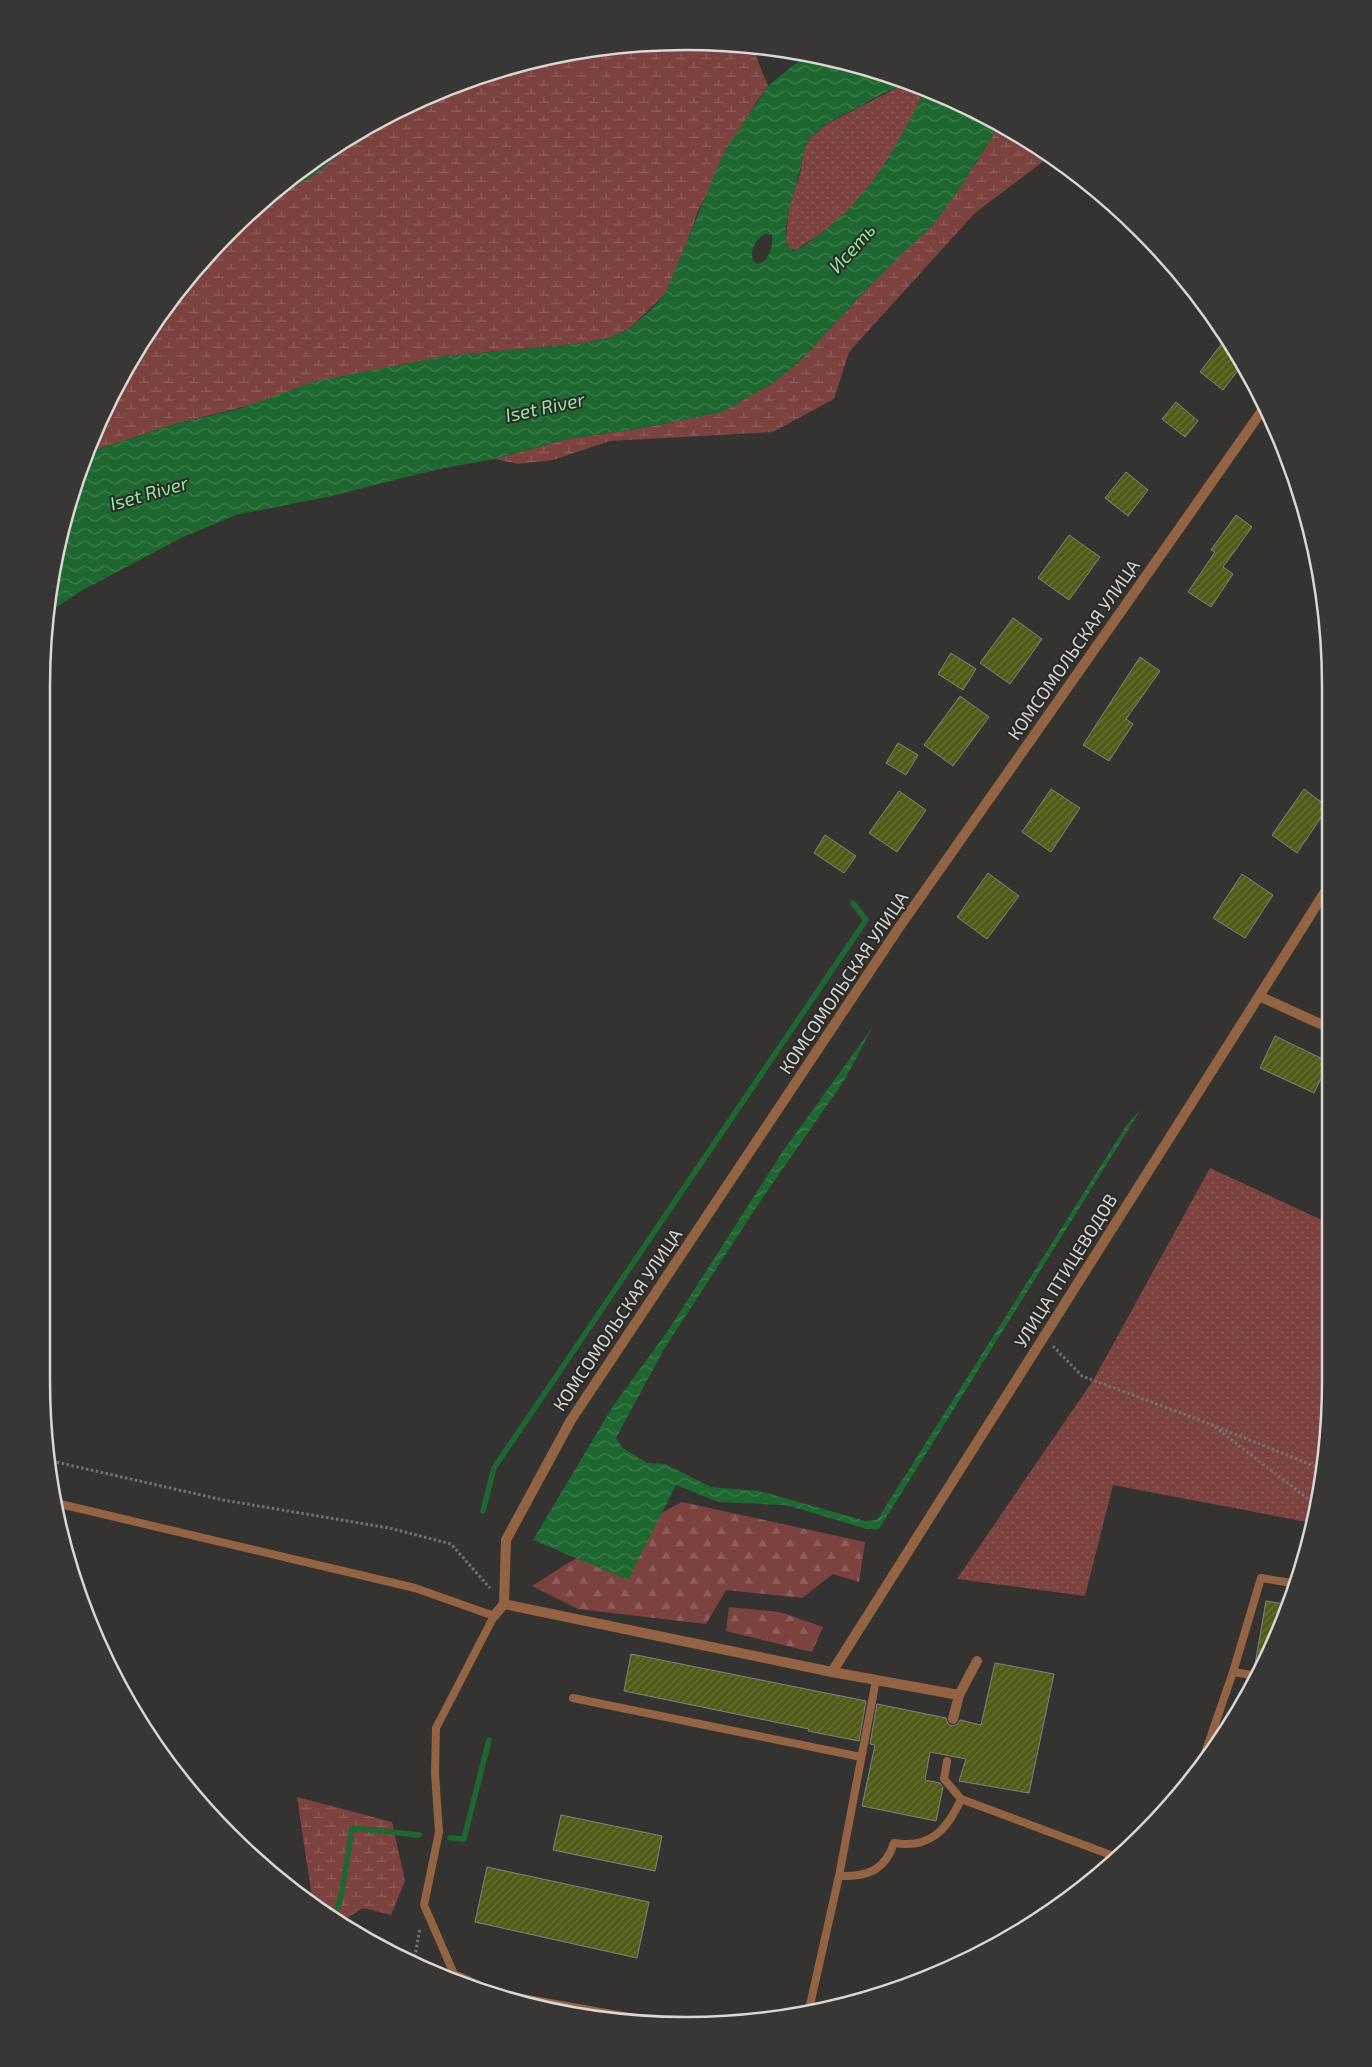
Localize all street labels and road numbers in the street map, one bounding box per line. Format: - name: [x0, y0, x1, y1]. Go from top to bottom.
- street label: КОМСОМОЛЬСКАЯ УЛИЦА: [1003, 554, 1144, 744]
- street label: КОМСОМОЛЬСКАЯ УЛИЦА: [774, 886, 913, 1078]
- street label: УЛИЦА ПТИЦЕВОДОВ: [1009, 1190, 1121, 1351]
- street label: КОМСОМОЛЬСКАЯ УЛИЦА: [548, 1223, 687, 1415]

